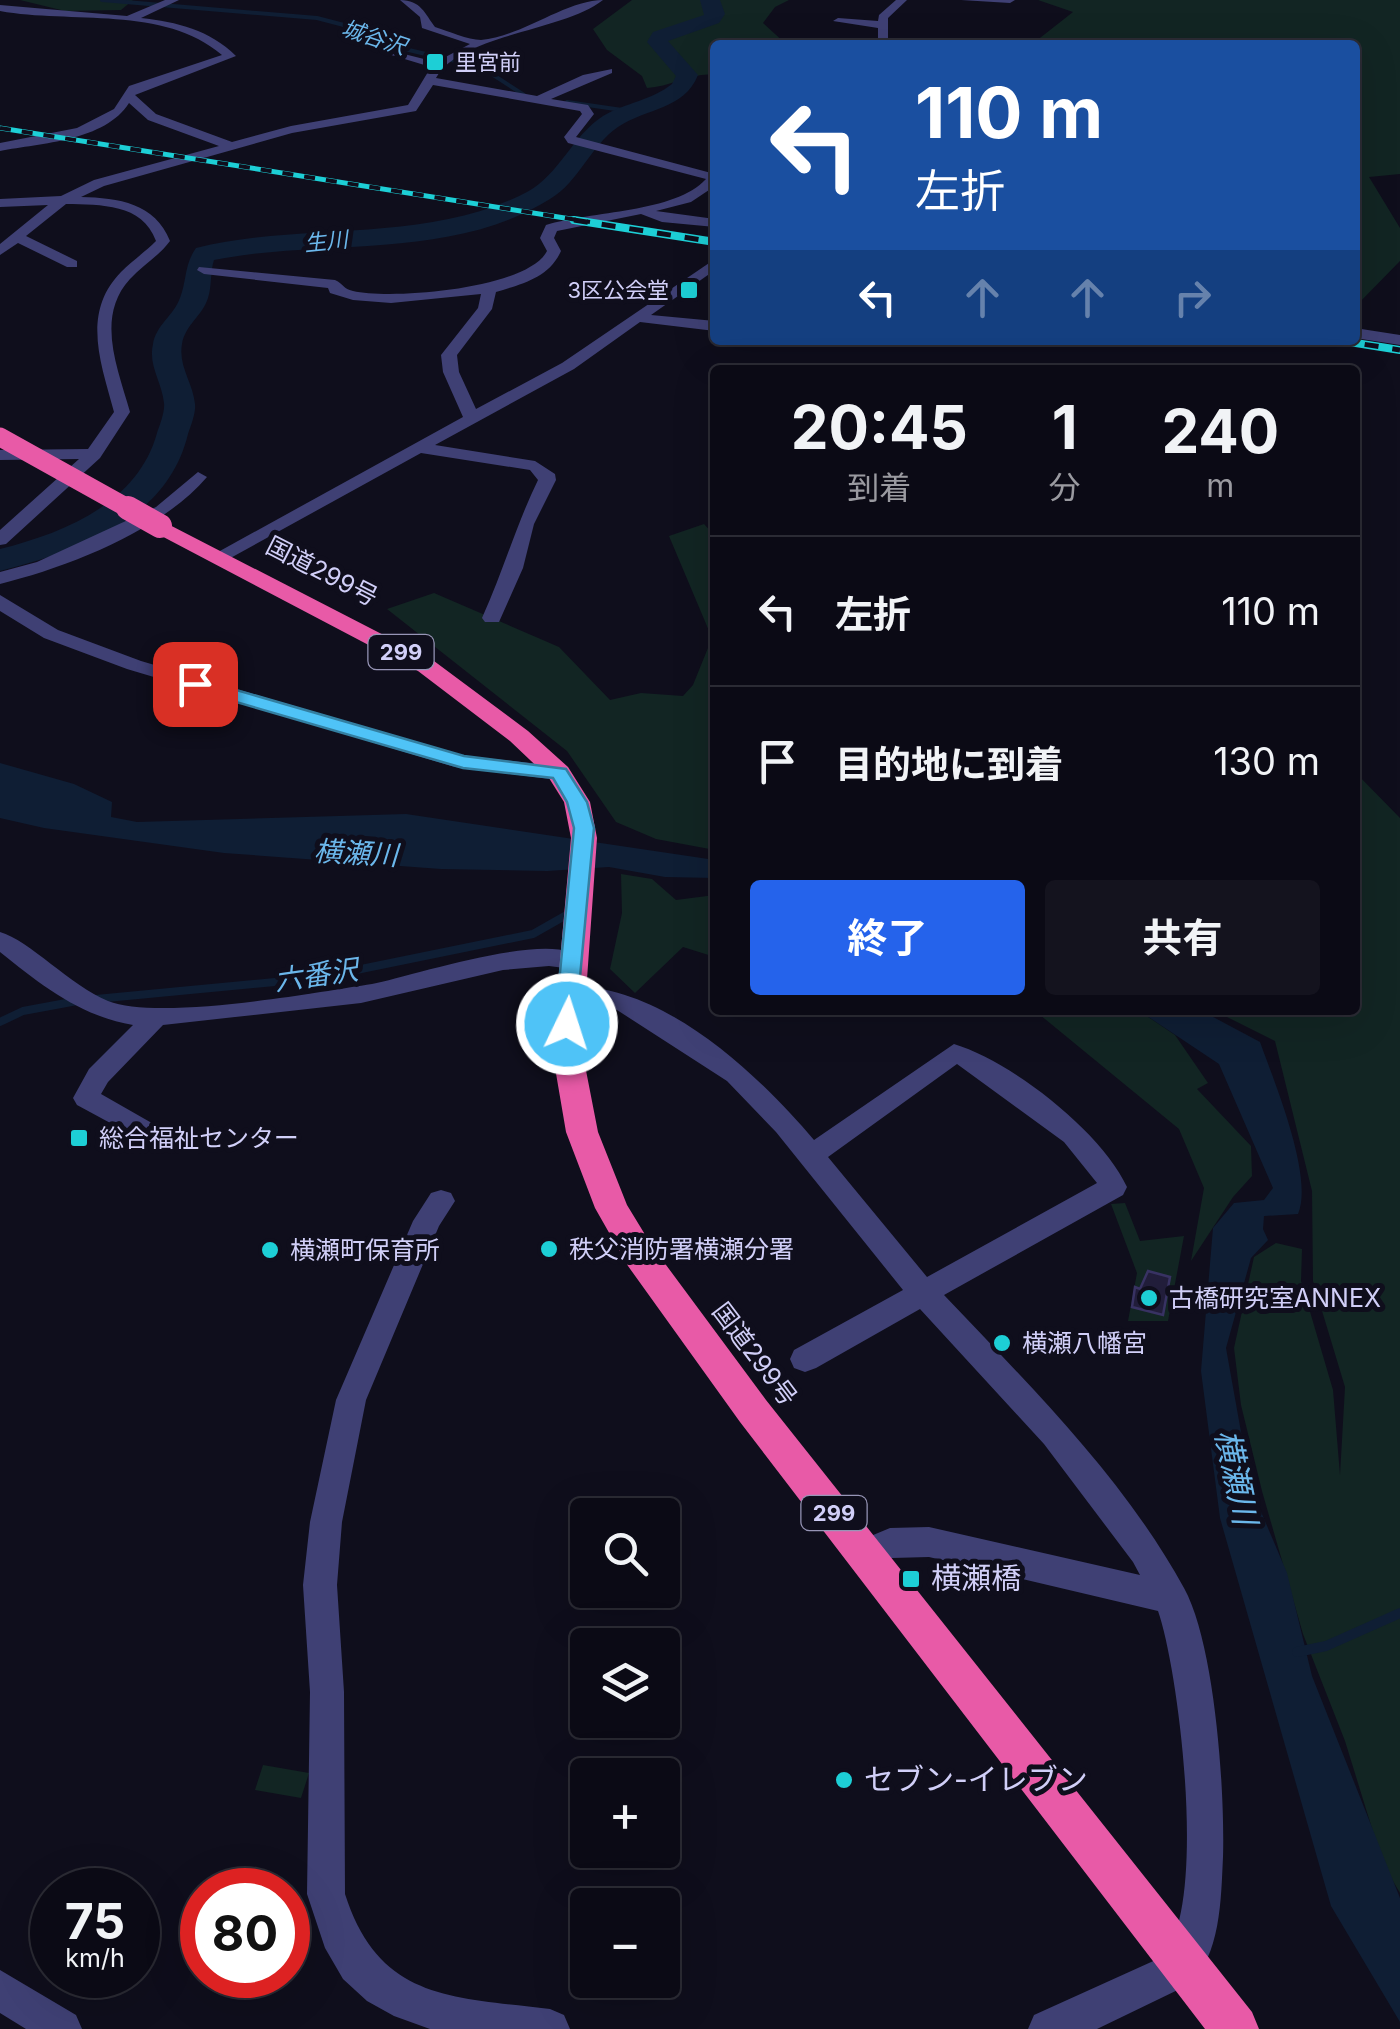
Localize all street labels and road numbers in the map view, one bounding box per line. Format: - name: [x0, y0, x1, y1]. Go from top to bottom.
- street label: 国道299号: [261, 530, 383, 612]
- road number: 299: [368, 635, 434, 669]
- street label: 国道299号: [707, 1297, 803, 1411]
- road number: 299: [802, 1496, 866, 1530]

